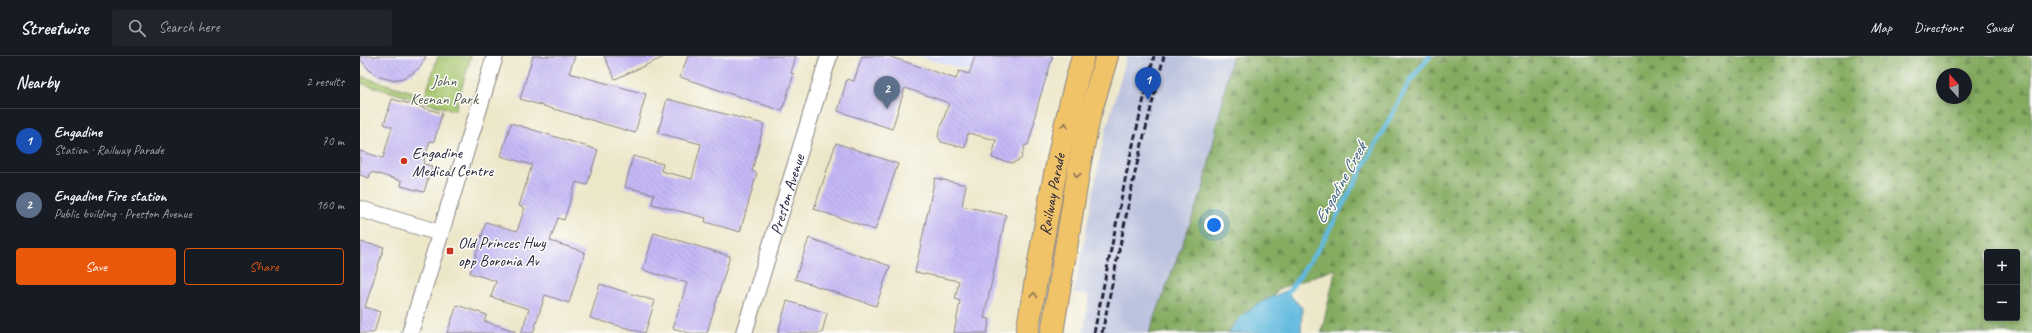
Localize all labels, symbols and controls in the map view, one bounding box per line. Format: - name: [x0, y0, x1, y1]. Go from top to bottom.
- search box: [112, 10, 392, 46]
- text: Streetwise: [20, 16, 88, 40]
- icon: search: [126, 17, 148, 39]
- text: Search here: [158, 18, 220, 37]
- text: Map: [1871, 19, 1892, 36]
- text: Directions: [1914, 19, 1963, 36]
- text: Saved: [1985, 19, 2012, 36]
- pin: 1: [1135, 67, 1161, 100]
- north arrow: [1936, 68, 1972, 104]
- park label: John Keenan Park: [410, 71, 479, 109]
- text: Nearby: [16, 72, 59, 93]
- text: 2 results: [306, 74, 344, 90]
- pin: 2: [874, 76, 900, 109]
- one-way arrow: [1060, 122, 1068, 129]
- text: Engadine: [54, 123, 102, 142]
- text: 1: [26, 133, 32, 149]
- text: 70 m: [322, 133, 344, 149]
- water label: Engadine Creek: [1310, 136, 1373, 227]
- text: Station · Railway Parade: [54, 142, 164, 158]
- place label: Engadine Medical Centre: [412, 143, 495, 181]
- street label: Preston Avenue: [766, 150, 810, 237]
- street label: Railway Parade: [1035, 150, 1070, 237]
- marker: Engadine Medical Centre: [399, 156, 409, 166]
- one-way arrow: [1074, 172, 1082, 178]
- text: Engadine Fire station: [54, 187, 166, 206]
- text: 2: [26, 197, 32, 213]
- text: 160 m: [316, 197, 344, 213]
- text: Public building · Preston Avenue: [54, 206, 192, 222]
- your location: [1204, 215, 1224, 235]
- place label: Old Princes Hwy opp Boronia Av: [458, 233, 547, 271]
- marker: Old Princes Hwy opp Boronia Av: [445, 246, 455, 256]
- button: Save: [16, 248, 176, 285]
- button: Share: [184, 248, 344, 285]
- map controls: [1984, 249, 2020, 321]
- button: +: [1984, 249, 2020, 285]
- button: −: [1984, 285, 2020, 321]
- one-way arrow: [1029, 291, 1037, 298]

